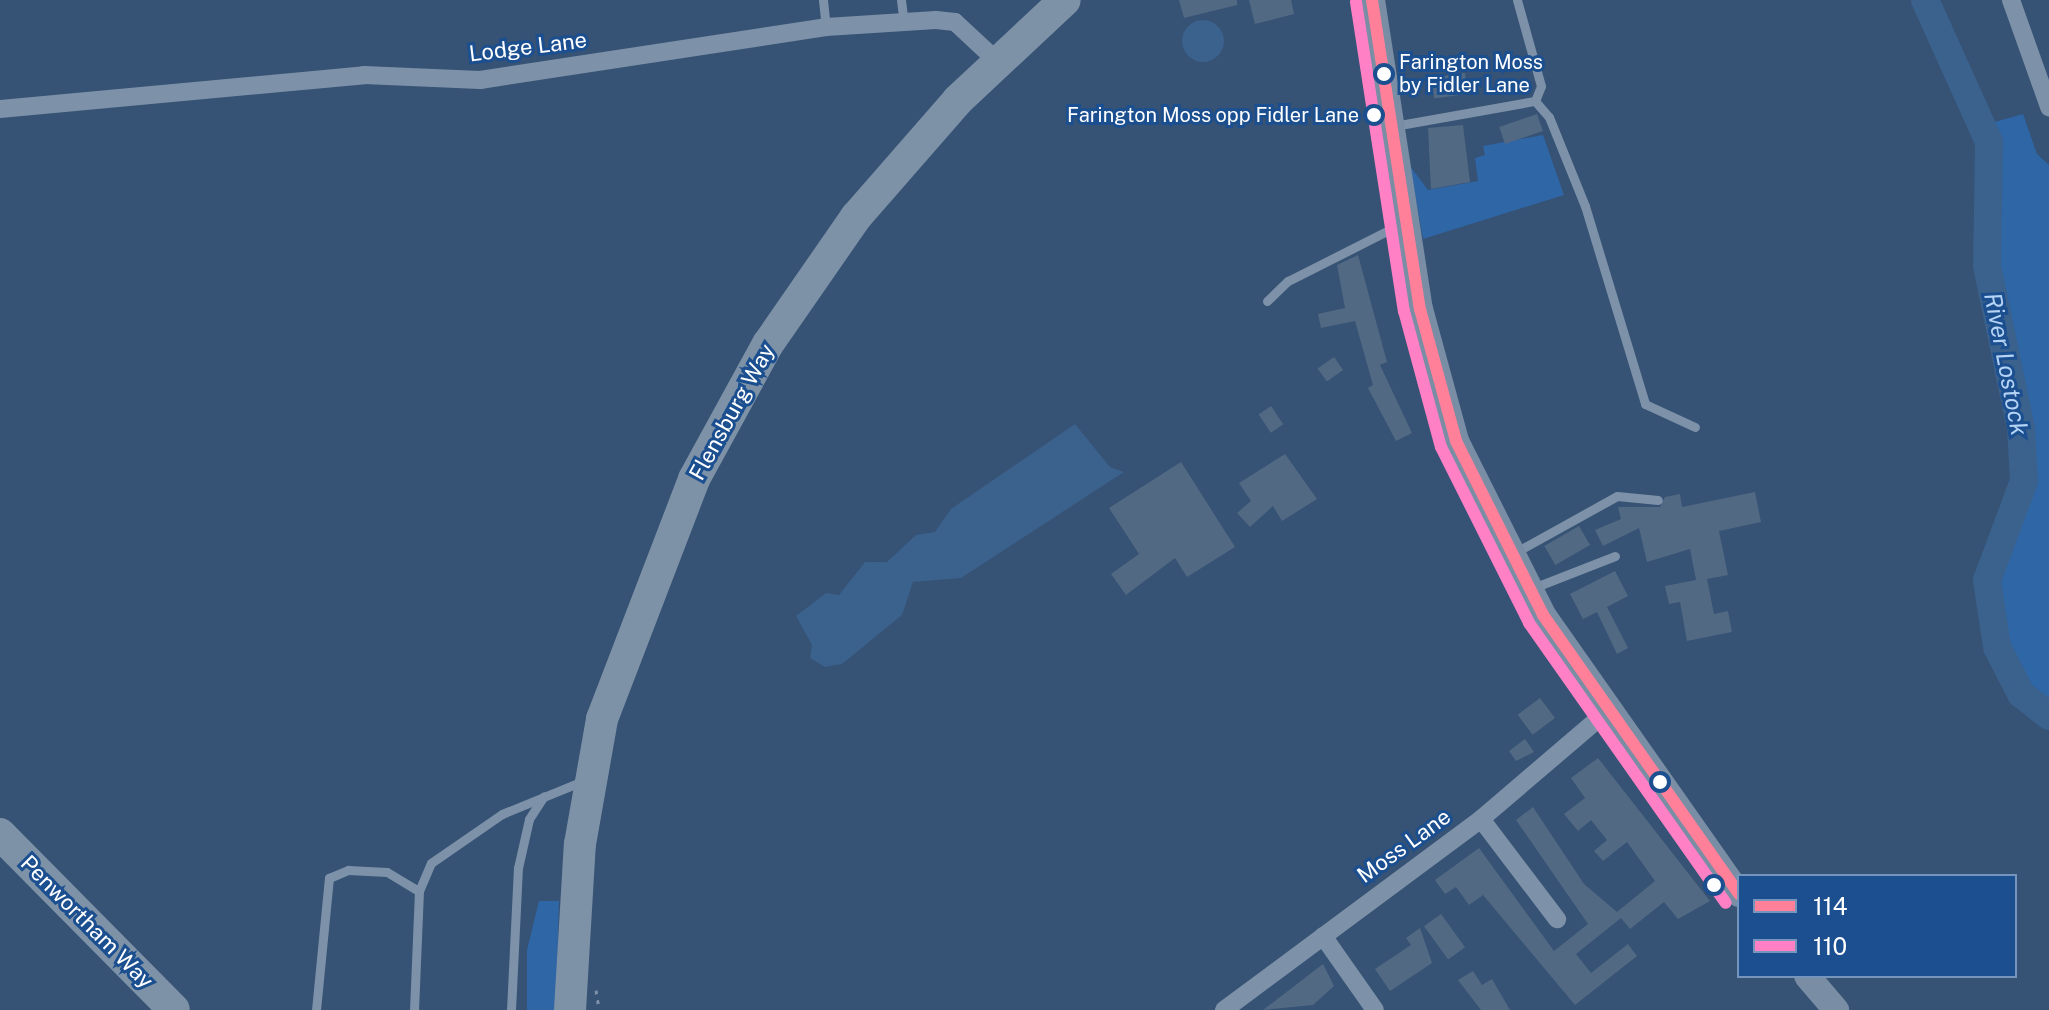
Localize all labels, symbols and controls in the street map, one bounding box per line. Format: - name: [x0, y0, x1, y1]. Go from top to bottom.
- street label: Lodge Lane: [468, 27, 588, 67]
- place label: Farington Moss by Fidler Lane: [1399, 50, 1543, 97]
- marker: Farington Moss by Fidler Lane: [1376, 66, 1392, 82]
- place label: Farington Moss opp Fidler Lane: [1067, 103, 1359, 127]
- marker: Farington Moss opp Fidler Lane: [1366, 107, 1382, 123]
- water label: River Lostock: [1978, 290, 2034, 438]
- street label: Flensburg Way: [684, 339, 780, 485]
- unlabelled marker: [1652, 774, 1668, 790]
- street label: Moss Lane: [1352, 803, 1456, 889]
- street label: Penwortham Way: [15, 850, 159, 994]
- legend: [1737, 874, 2017, 978]
- unlabelled marker: [1706, 877, 1722, 893]
- text: 114: [1813, 892, 1848, 920]
- text: 110: [1813, 932, 1847, 960]

